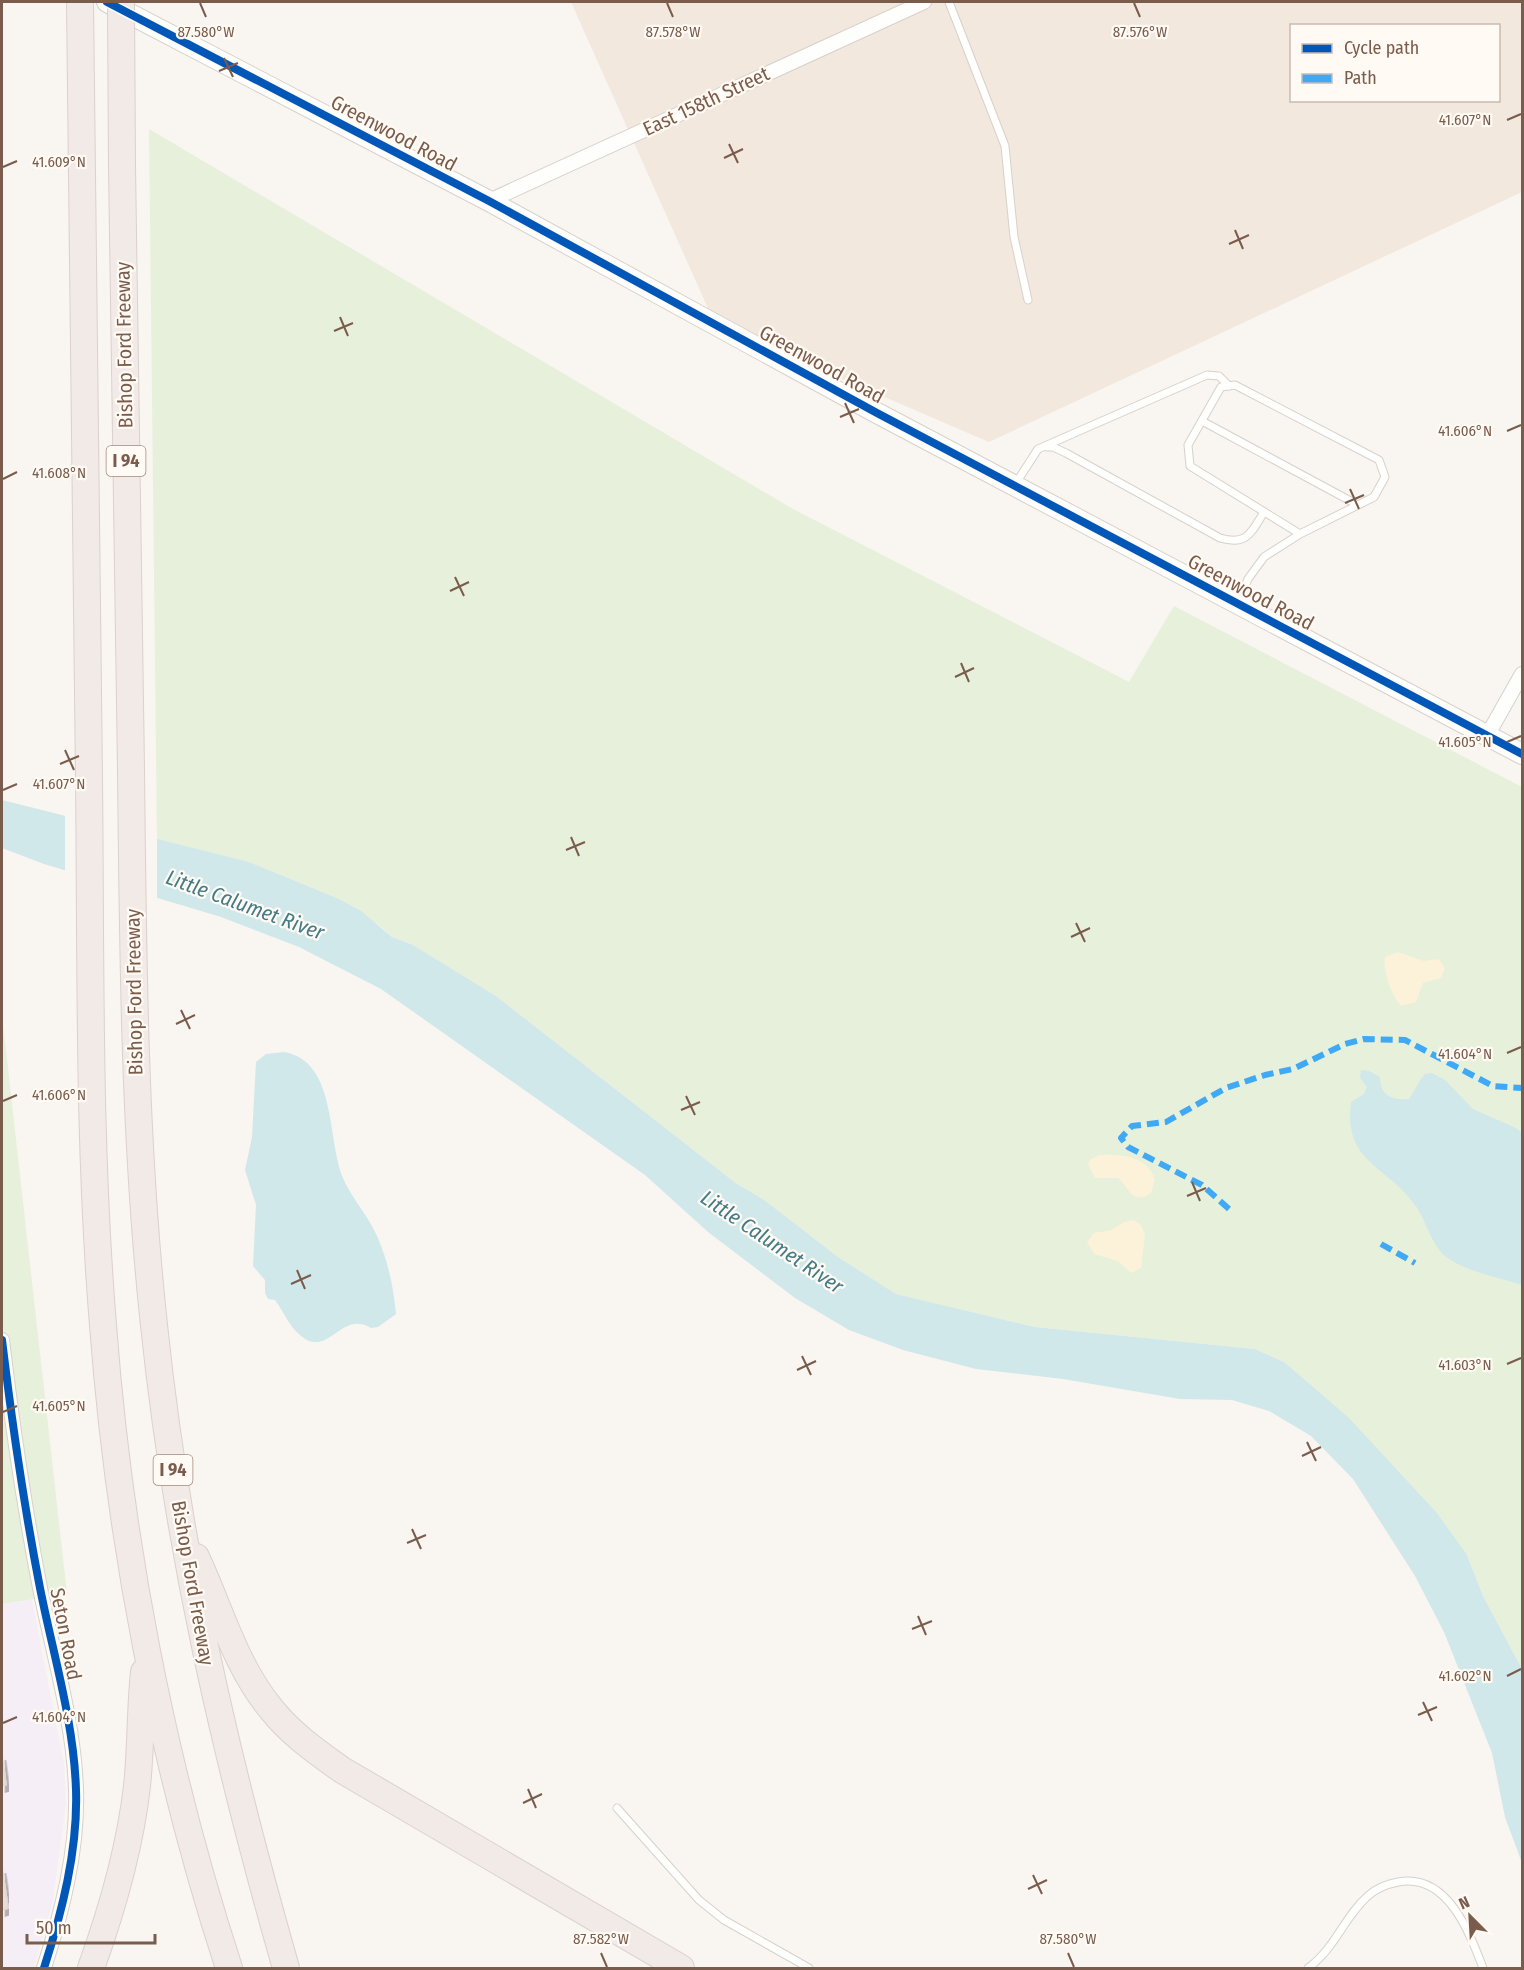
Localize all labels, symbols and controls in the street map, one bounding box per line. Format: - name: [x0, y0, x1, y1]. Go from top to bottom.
- text: 87.580°W: [177, 23, 235, 41]
- text: 87.578°W: [646, 23, 700, 41]
- text: 87.576°W: [1113, 23, 1167, 41]
- legend: [1290, 24, 1500, 102]
- text: Cycle path: [1344, 37, 1419, 59]
- street label: East 158th Street: [639, 61, 773, 141]
- text: Path: [1344, 67, 1377, 89]
- street label: Greenwood Road: [327, 90, 461, 176]
- text: 41.607°N: [1439, 111, 1491, 129]
- text: 41.609°N: [32, 153, 86, 171]
- street label: Bishop Ford Freeway: [111, 261, 137, 429]
- street label: Greenwood Road: [755, 320, 889, 408]
- text: 41.606°N: [1438, 422, 1492, 440]
- road number: I 94: [106, 446, 146, 476]
- text: 41.608°N: [32, 464, 86, 482]
- street label: Greenwood Road: [1184, 549, 1318, 635]
- text: 41.605°N: [1438, 733, 1492, 751]
- text: 41.607°N: [33, 775, 85, 793]
- water label: Little Calumet River: [162, 864, 328, 946]
- street label: Bishop Ford Freeway: [121, 908, 147, 1076]
- text: 41.604°N: [1438, 1045, 1492, 1063]
- text: 41.606°N: [32, 1086, 86, 1104]
- water label: Little Calumet River: [696, 1185, 849, 1300]
- text: 41.603°N: [1438, 1356, 1492, 1374]
- text: 41.605°N: [32, 1397, 86, 1415]
- road number: I 94: [154, 1455, 192, 1485]
- street label: Bishop Ford Freeway: [167, 1499, 219, 1667]
- street label: Seton Road: [45, 1586, 87, 1682]
- text: 41.602°N: [1438, 1667, 1492, 1685]
- text: 41.604°N: [32, 1708, 86, 1726]
- north arrow: [1440, 1886, 1500, 1946]
- text: N: [1456, 1892, 1472, 1913]
- scale bar: [27, 1907, 154, 1945]
- text: 50 m: [36, 1917, 72, 1939]
- text: 87.582°W: [573, 1930, 629, 1948]
- text: 87.580°W: [1039, 1930, 1097, 1948]

